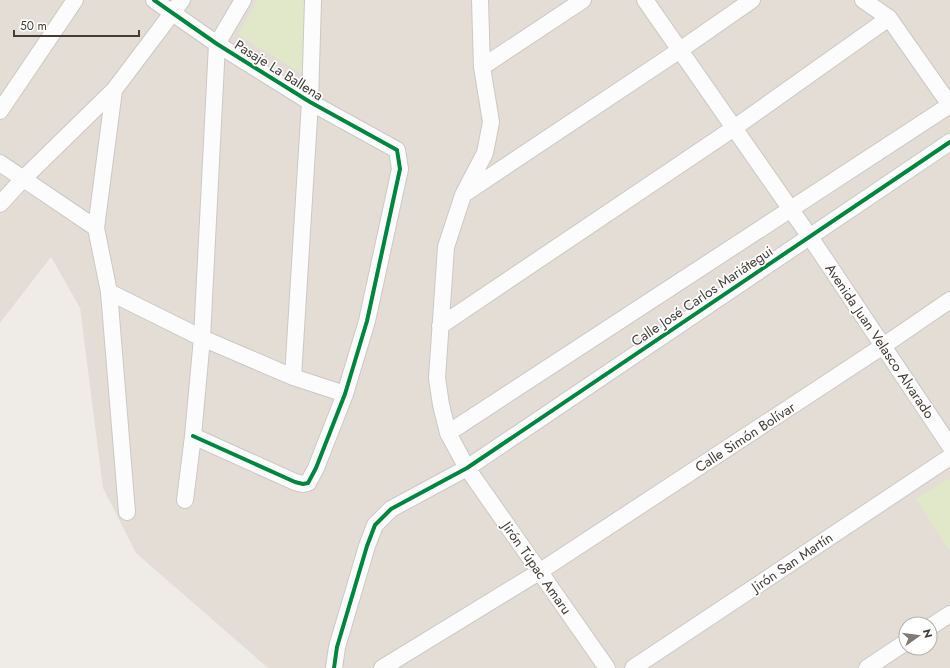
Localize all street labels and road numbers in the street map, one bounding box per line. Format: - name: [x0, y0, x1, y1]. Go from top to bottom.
- street label: Pasaje La Ballena: [231, 35, 327, 105]
- street label: Calle José Carlos Mariátegui: [627, 241, 777, 351]
- street label: Avenida Juan Velasco Alvarado: [821, 260, 940, 423]
- street label: Calle Simón Bolívar: [691, 397, 799, 477]
- street label: Jirón Túpac Amaru: [496, 516, 577, 619]
- street label: Jirón San Martín: [746, 527, 837, 598]

